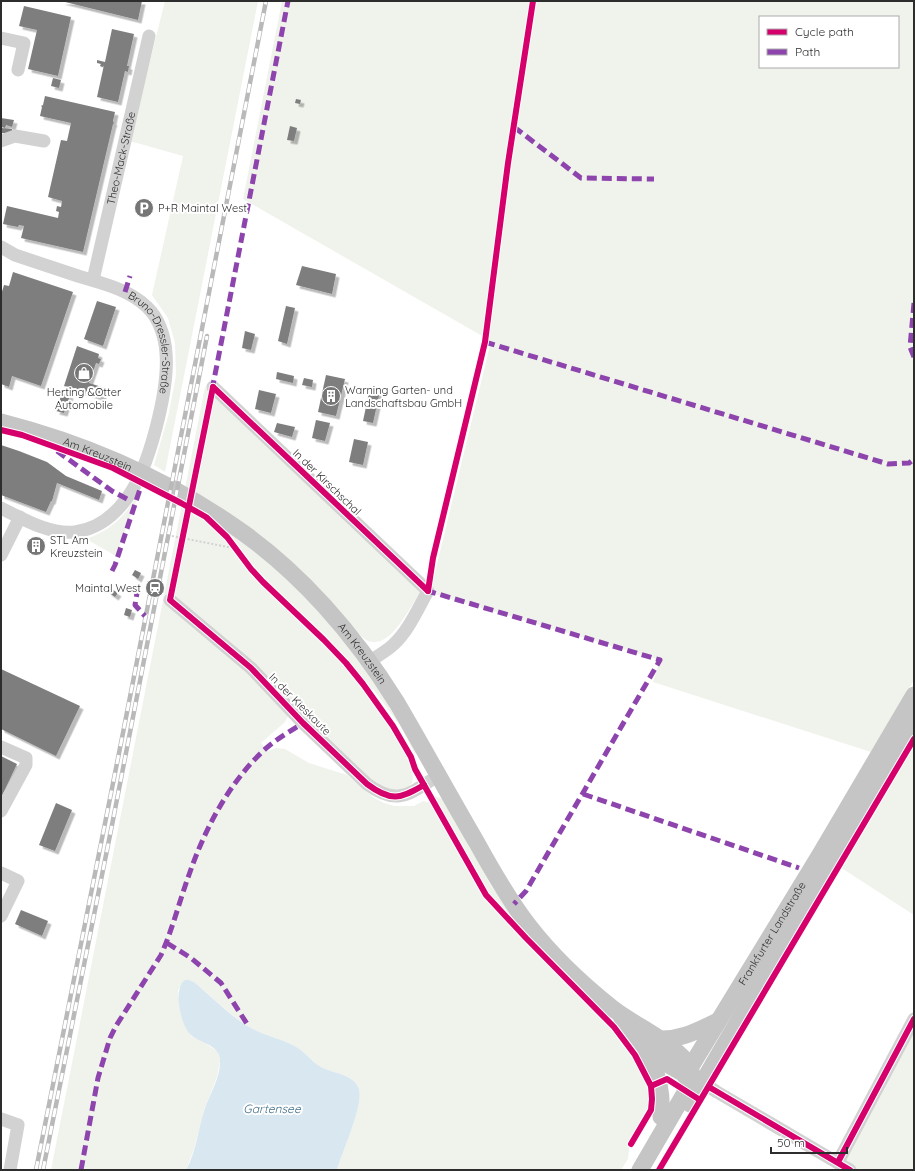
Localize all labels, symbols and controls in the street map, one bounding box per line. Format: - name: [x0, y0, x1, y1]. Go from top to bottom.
- legend: [759, 16, 899, 68]
- text: Cycle path: [795, 24, 854, 39]
- text: Path: [795, 44, 820, 59]
- street label: Theo-Mack-Straße: [103, 110, 138, 206]
- parking icon: P+R Maintal West: [133, 197, 155, 219]
- place label: P+R Maintal West: [158, 201, 247, 215]
- street label: Bruno-Dressler-Straße: [126, 288, 173, 395]
- shop icon: Herting &Otter Automobile: [73, 362, 95, 384]
- place label: Warning Garten- und Landschaftsbau GmbH: [345, 383, 462, 410]
- place label: Herting &Otter Automobile: [47, 385, 122, 412]
- building icon: Warning Garten- und Landschaftsbau GmbH: [320, 385, 342, 407]
- street label: Am Kreuzstein: [61, 434, 134, 474]
- street label: In der Kirschschal: [290, 446, 364, 518]
- place label: STL Am Kreuzstein: [50, 533, 103, 560]
- building icon: STL Am Kreuzstein: [25, 535, 47, 557]
- station icon: Maintal West: [144, 577, 166, 599]
- place label: Maintal West: [75, 581, 141, 595]
- street label: Am Kreuzstein: [335, 620, 390, 687]
- street label: In der Kieskaute: [266, 670, 334, 738]
- street label: Frankfurter Landstraße: [735, 879, 809, 988]
- water label: Gartensee: [243, 1101, 302, 1116]
- scale bar: [771, 1129, 847, 1155]
- text: 50 m: [777, 1135, 805, 1150]

